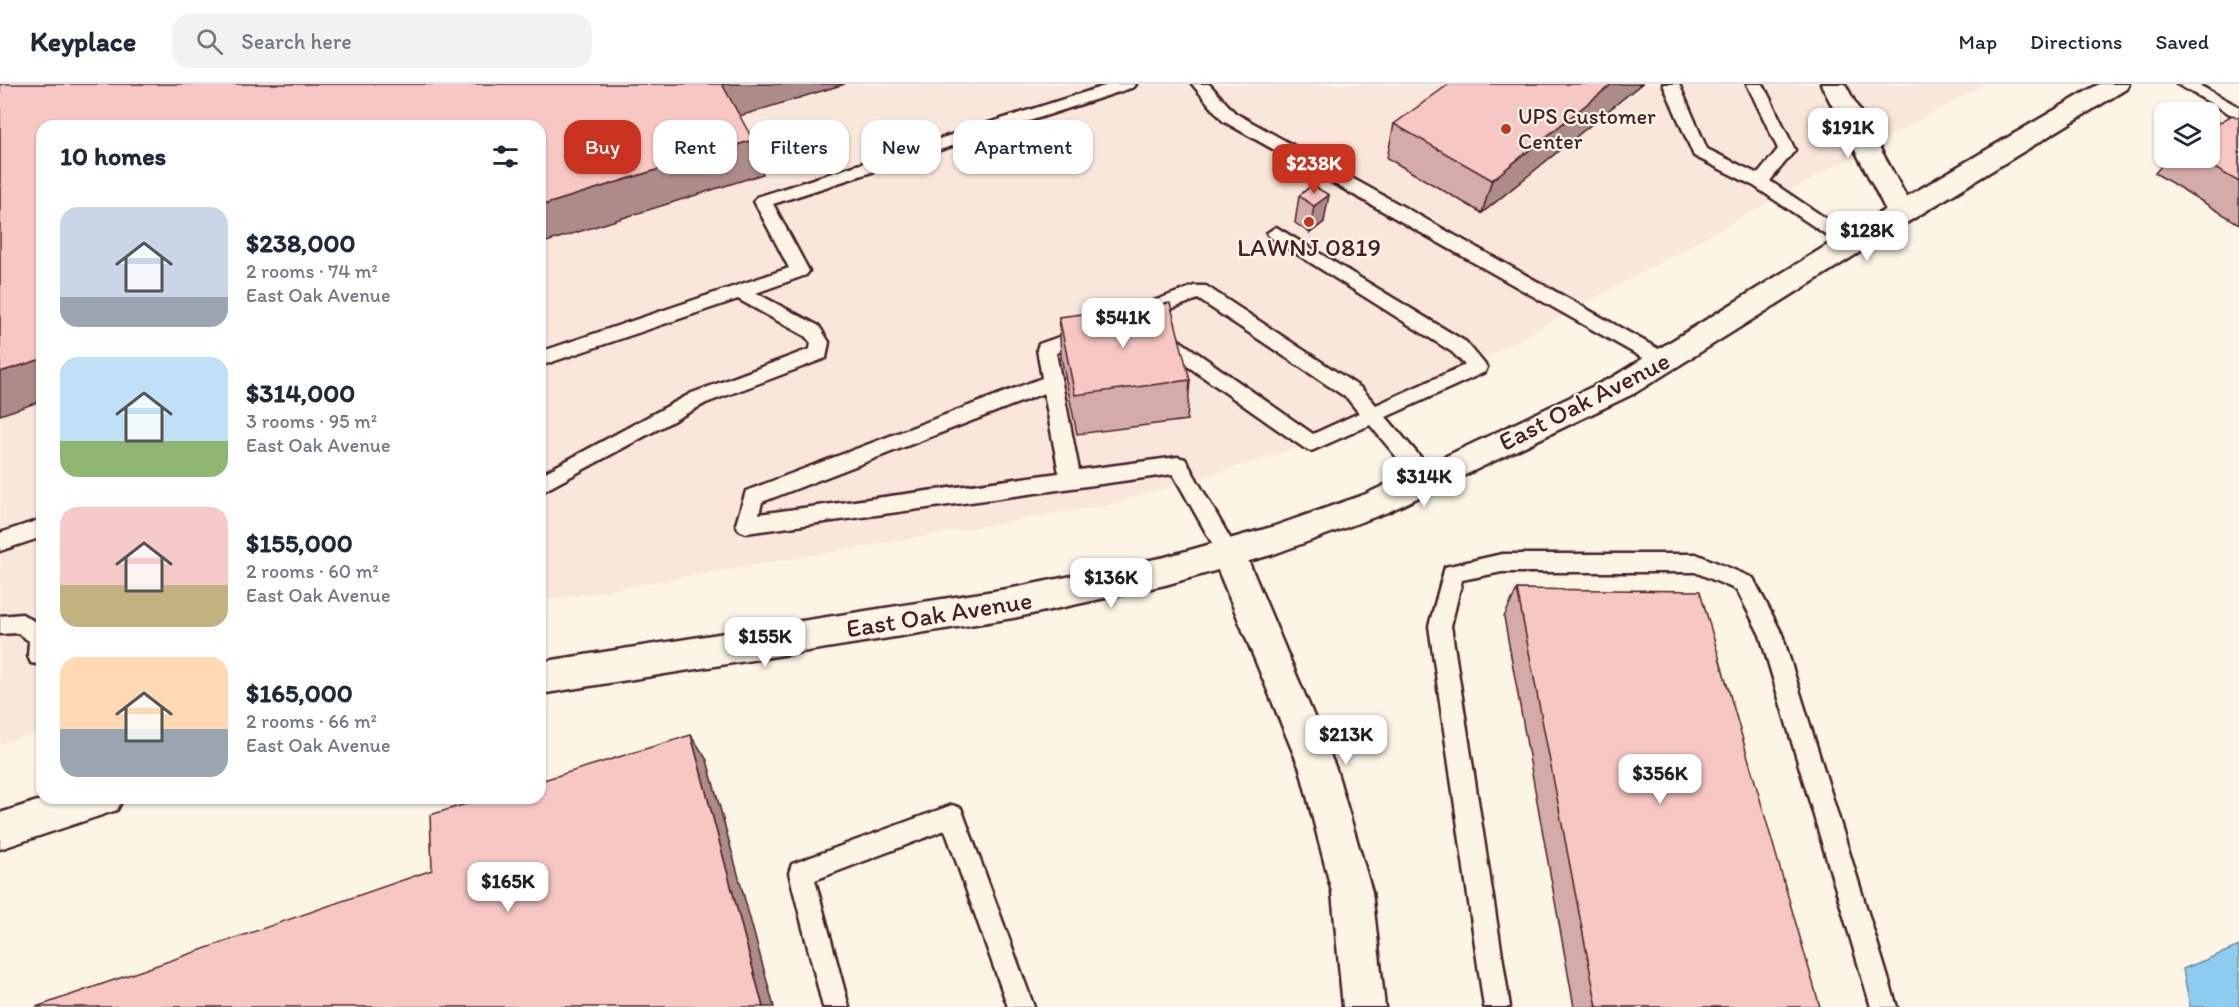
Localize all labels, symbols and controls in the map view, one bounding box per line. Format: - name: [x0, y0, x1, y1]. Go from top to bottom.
- search box: [172, 14, 592, 68]
- text: Keyplace: [30, 24, 136, 58]
- icon: search: [193, 25, 226, 58]
- text: Search here: [241, 28, 352, 55]
- text: Map: [1959, 29, 1997, 54]
- text: Directions: [2030, 29, 2122, 54]
- text: Saved: [2155, 29, 2209, 54]
- map controls: [2154, 102, 2220, 168]
- button: layers: [2154, 102, 2220, 168]
- place label: UPS Customer Center: [1518, 103, 1656, 155]
- pin: $191K: [1806, 108, 1890, 159]
- text: $191K: [1822, 115, 1874, 139]
- chip: Buy: [564, 120, 641, 174]
- chip: Rent: [653, 120, 737, 174]
- chip: Filters: [749, 120, 849, 174]
- chip: New: [861, 120, 941, 174]
- chip: Apartment: [953, 120, 1093, 174]
- marker: UPS Customer Center: [1499, 122, 1513, 136]
- text: 10 homes: [60, 140, 166, 172]
- icon: filters: [489, 140, 522, 173]
- pin: $238K: [1272, 144, 1356, 195]
- text: $238K: [1286, 151, 1342, 175]
- pin: $128K: [1825, 211, 1909, 262]
- marker: LAWNJ 0819: [1302, 215, 1316, 229]
- text: $128K: [1840, 218, 1894, 242]
- text: $238,000: [246, 227, 356, 259]
- icon: home: [108, 231, 180, 303]
- place label: LAWNJ 0819: [1237, 231, 1381, 263]
- text: 2 rooms · 74 m²: [246, 259, 378, 283]
- text: East Oak Avenue: [246, 283, 390, 307]
- pin: $541K: [1081, 298, 1165, 349]
- text: $541K: [1096, 305, 1150, 329]
- street label: East Oak Avenue: [1493, 344, 1675, 458]
- text: $314,000: [246, 377, 355, 409]
- icon: home: [108, 381, 180, 453]
- text: 3 rooms · 95 m²: [246, 409, 377, 433]
- text: East Oak Avenue: [246, 433, 390, 457]
- pin: $314K: [1382, 457, 1466, 508]
- text: $314K: [1396, 464, 1452, 488]
- text: $155,000: [246, 527, 353, 559]
- icon: home: [108, 531, 180, 603]
- pin: $136K: [1069, 558, 1153, 609]
- text: 2 rooms · 60 m²: [246, 559, 379, 583]
- text: $136K: [1084, 565, 1138, 589]
- text: East Oak Avenue: [246, 583, 390, 607]
- street label: East Oak Avenue: [844, 584, 1034, 644]
- pin: $155K: [723, 617, 807, 668]
- text: $155K: [738, 624, 792, 648]
- text: $165,000: [246, 677, 353, 709]
- icon: home: [108, 681, 180, 753]
- text: 2 rooms · 66 m²: [246, 709, 377, 733]
- pin: $213K: [1304, 715, 1388, 766]
- text: $213K: [1319, 722, 1373, 746]
- text: East Oak Avenue: [246, 733, 390, 757]
- pin: $356K: [1618, 754, 1702, 805]
- text: $356K: [1633, 761, 1687, 785]
- pin: $165K: [466, 862, 550, 913]
- text: $165K: [481, 869, 535, 893]

